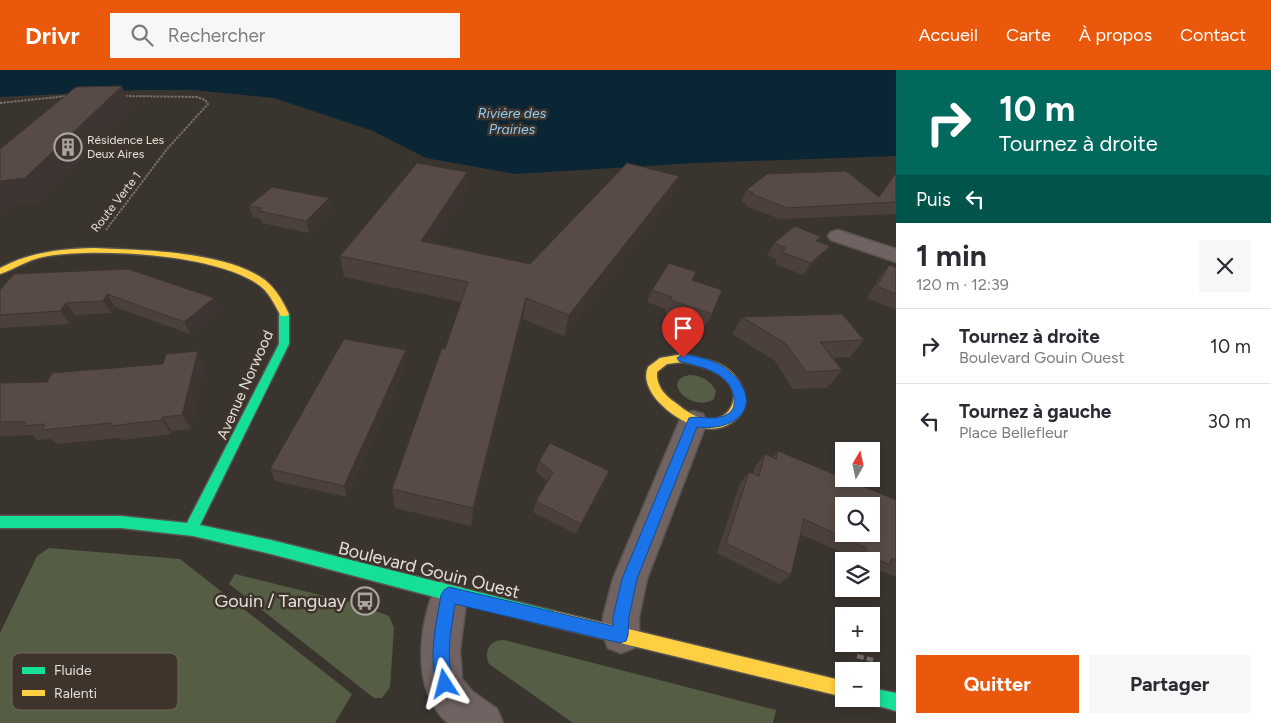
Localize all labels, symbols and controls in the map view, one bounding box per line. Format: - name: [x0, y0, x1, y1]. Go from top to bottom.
- search box: [110, 13, 460, 58]
- text: Drivr: [25, 21, 80, 50]
- icon: search: [128, 21, 156, 49]
- text: Rechercher: [168, 24, 265, 47]
- text: Accueil: [918, 24, 978, 46]
- text: Carte: [1006, 24, 1051, 46]
- text: À propos: [1079, 24, 1152, 46]
- text: Contact: [1180, 24, 1246, 46]
- text: 10 m: [999, 88, 1075, 130]
- icon: right: [916, 90, 981, 155]
- water label: Rivière des Prairies: [478, 105, 547, 138]
- text: Tournez à droite: [999, 130, 1158, 157]
- building icon: Résidence Les Deux Aires: [53, 132, 83, 162]
- place label: Résidence Les Deux Aires: [87, 133, 165, 161]
- street label: Route Verte 1: [88, 169, 144, 235]
- icon: left: [961, 185, 989, 213]
- text: Puis: [916, 188, 951, 211]
- text: 1 min: [916, 237, 987, 274]
- button: close: [1199, 240, 1251, 292]
- text: 120 m · 12:39: [916, 275, 1009, 294]
- pin: [662, 307, 704, 358]
- icon: arrive: [669, 314, 697, 342]
- text: Tournez à droite: [959, 325, 1100, 348]
- street label: Avenue Norwood: [213, 328, 277, 442]
- icon: right: [916, 332, 944, 360]
- text: 10 m: [1210, 335, 1251, 358]
- text: Boulevard Gouin Ouest: [959, 348, 1125, 367]
- text: Tournez à gauche: [959, 400, 1111, 423]
- icon: left: [916, 407, 944, 435]
- text: 30 m: [1208, 410, 1251, 433]
- text: Place Bellefleur: [959, 423, 1068, 442]
- north arrow: [835, 442, 880, 488]
- map controls: [835, 442, 880, 707]
- button: search: [835, 497, 880, 542]
- street label: Boulevard Gouin Ouest: [336, 537, 522, 603]
- button: layers: [835, 552, 880, 597]
- bus stop icon: Gouin / Tanguay: [350, 586, 380, 616]
- place label: Gouin / Tanguay: [215, 590, 347, 612]
- button: +: [835, 607, 880, 652]
- legend: [12, 653, 178, 710]
- button: Quitter: [916, 655, 1079, 713]
- button: Partager: [1089, 655, 1251, 713]
- position arrow: [418, 657, 470, 709]
- text: Fluide: [54, 662, 92, 679]
- button: −: [835, 662, 880, 707]
- text: Ralenti: [54, 685, 97, 702]

